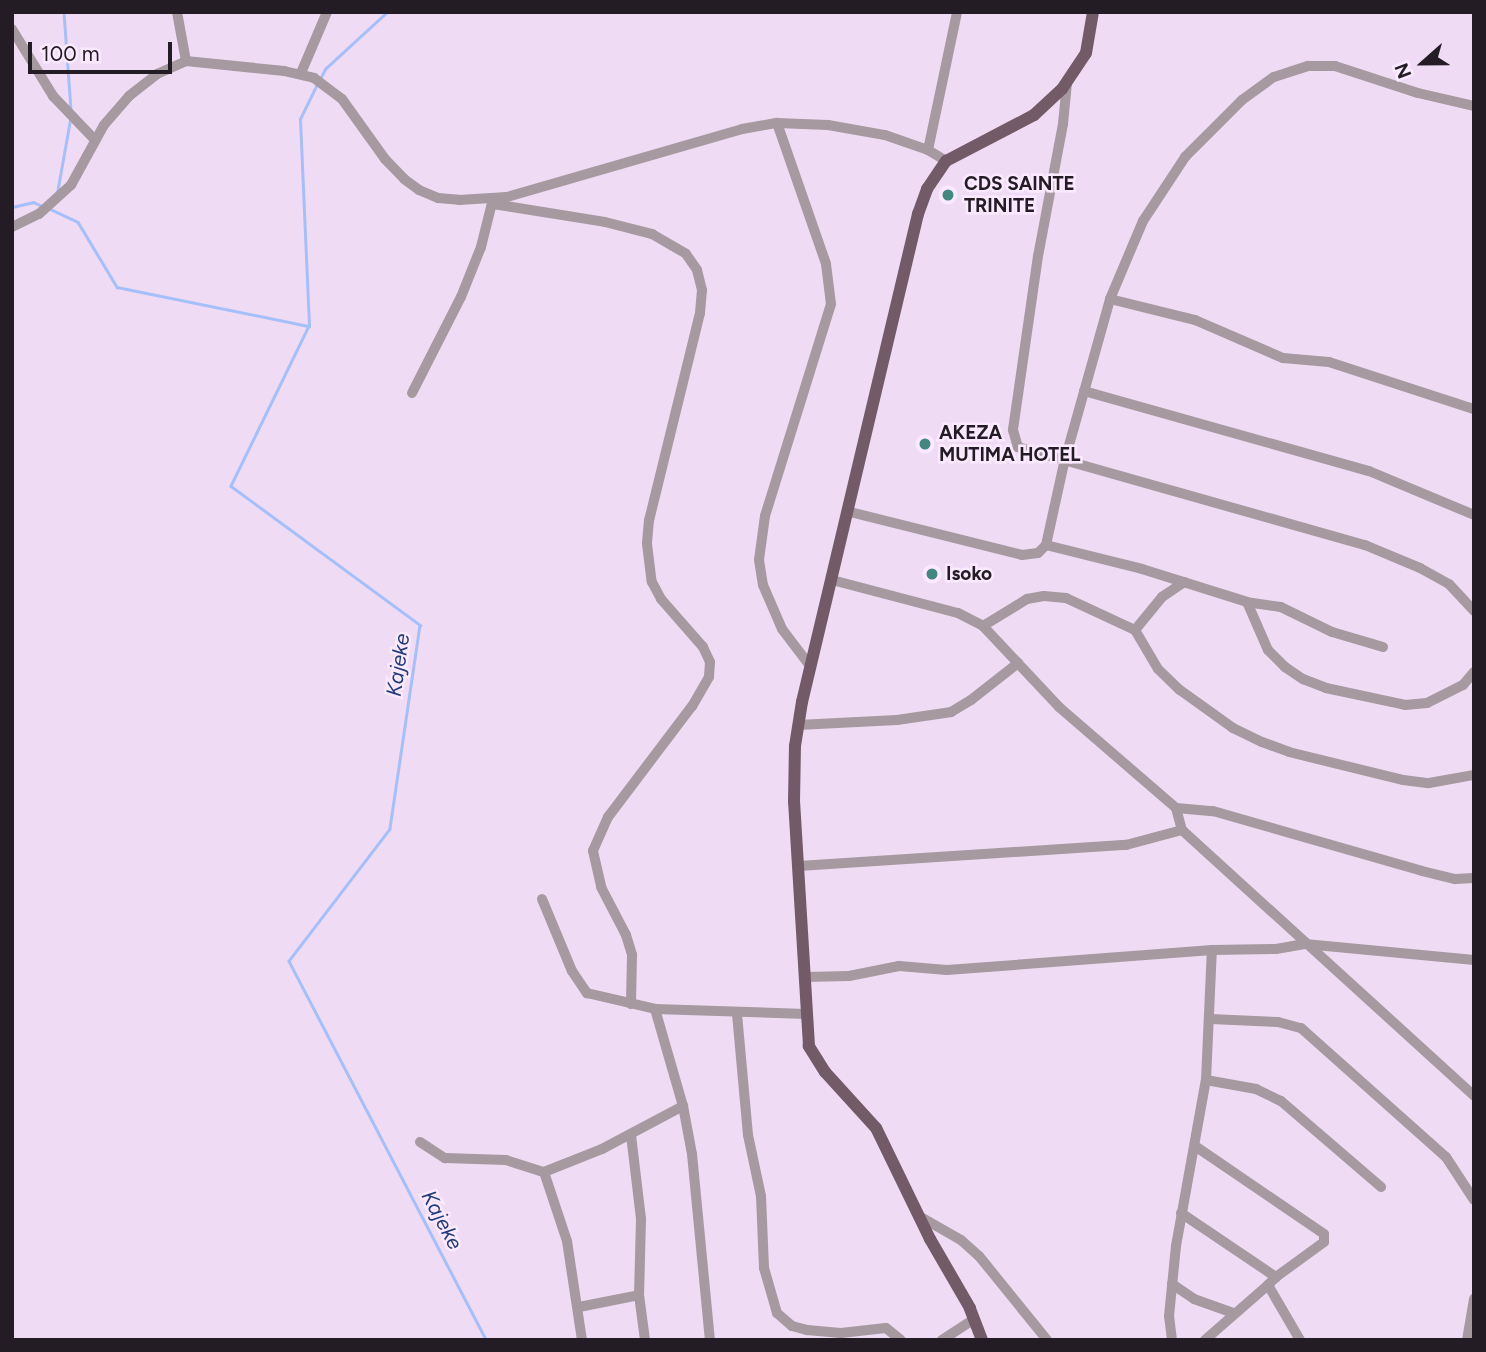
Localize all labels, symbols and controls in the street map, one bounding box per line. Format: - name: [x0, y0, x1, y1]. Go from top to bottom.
- scale bar: [32, 28, 175, 72]
- north arrow: [1388, 28, 1458, 98]
- text: 100 m: [41, 41, 100, 66]
- text: N: [1390, 60, 1416, 82]
- place label: CDS SAINTE TRINITE: [964, 173, 1075, 217]
- marker: CDS SAINTE TRINITE: [938, 185, 958, 205]
- place label: AKEZA MUTIMA HOTEL: [939, 422, 1081, 466]
- marker: AKEZA MUTIMA HOTEL: [917, 436, 933, 452]
- place label: Isoko: [946, 563, 992, 585]
- marker: Isoko: [924, 566, 940, 582]
- water label: Kajeke: [381, 632, 415, 698]
- water label: Kajeke: [416, 1186, 468, 1254]

